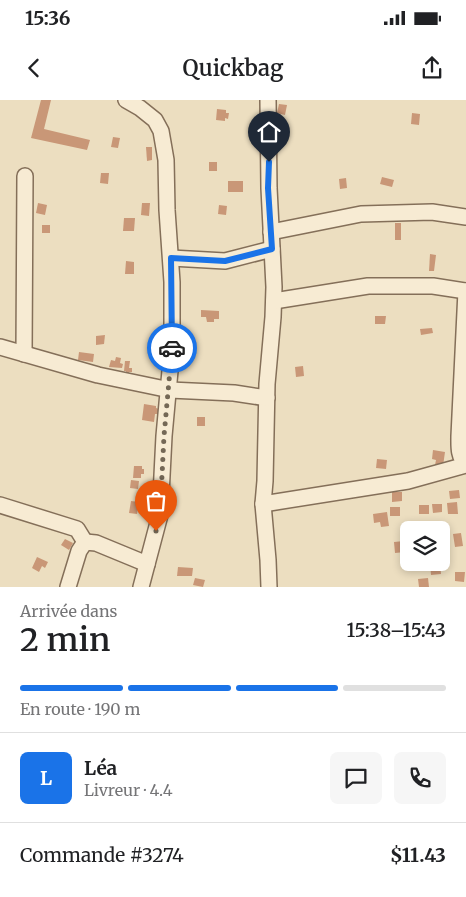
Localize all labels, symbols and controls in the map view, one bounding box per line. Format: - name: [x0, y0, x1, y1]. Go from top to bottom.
- text: 15:36: [25, 6, 71, 30]
- icon: back: [20, 54, 48, 82]
- text: Quickbag: [183, 54, 283, 82]
- icon: share: [418, 54, 446, 82]
- pin: [248, 111, 290, 162]
- icon: home: [255, 118, 283, 146]
- courier: [147, 323, 197, 373]
- icon: car: [158, 334, 186, 362]
- pin: [135, 480, 177, 531]
- icon: bag: [142, 487, 170, 515]
- map controls: [400, 521, 450, 571]
- button: layers: [400, 521, 450, 571]
- text: Arrivée dans: [20, 601, 117, 621]
- text: 15:38–15:43: [346, 618, 446, 642]
- text: 2 min: [20, 620, 110, 660]
- text: En route · 190 m: [20, 699, 140, 719]
- button: chat: [330, 752, 382, 804]
- button: phone: [394, 752, 446, 804]
- text: Léa: [84, 756, 117, 780]
- text: L: [40, 766, 52, 790]
- text: Livreur · 4.4: [84, 780, 173, 800]
- text: Commande #3274: [20, 843, 184, 867]
- text: $11.43: [390, 843, 446, 867]

